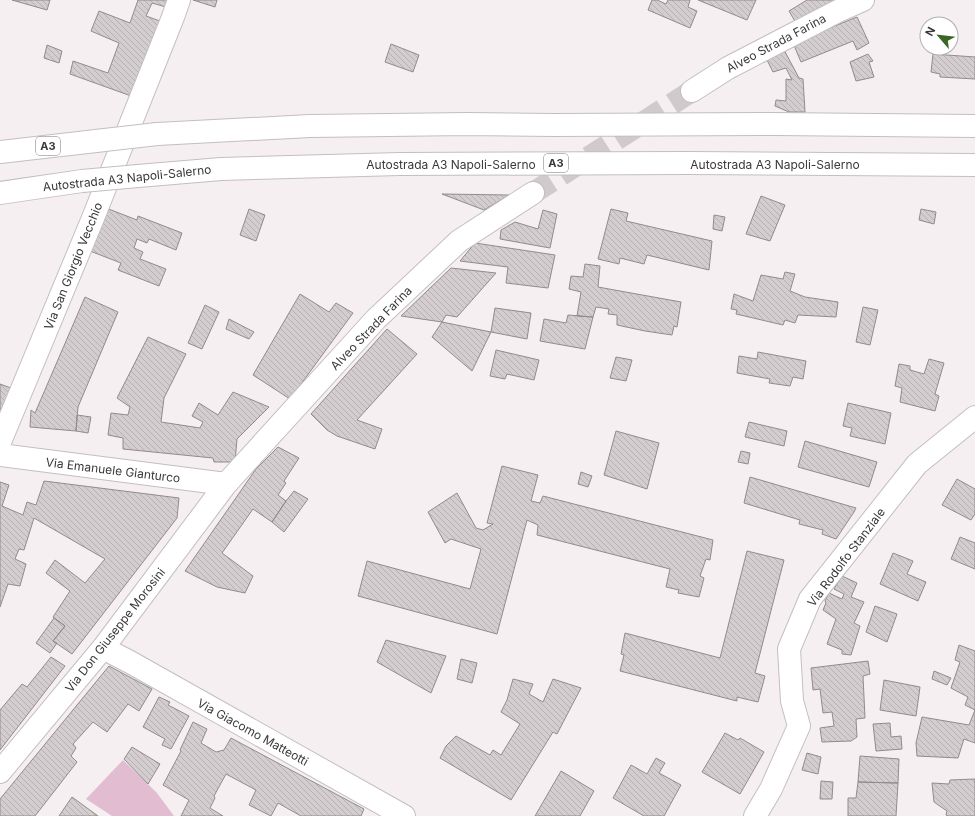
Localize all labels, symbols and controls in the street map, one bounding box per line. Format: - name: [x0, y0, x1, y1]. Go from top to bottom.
- street label: Alveo Strada Farina: [724, 10, 828, 76]
- north arrow: [919, 16, 959, 56]
- text: N: [922, 24, 938, 38]
- road number: A3: [36, 137, 60, 155]
- road number: A3: [544, 154, 568, 172]
- street label: Autostrada A3 Napoli-Salerno: [366, 157, 536, 172]
- street label: Autostrada A3 Napoli-Salerno: [690, 157, 860, 172]
- street label: Autostrada A3 Napoli-Salerno: [42, 162, 212, 194]
- street label: Via San Giorgio Vecchio: [41, 200, 105, 332]
- street label: Alveo Strada Farina: [327, 283, 415, 373]
- street label: Via Emanuele Gianturco: [45, 454, 181, 486]
- street label: Via Rodolfo Stanziale: [804, 505, 888, 609]
- street label: Via Don Giuseppe Morosini: [62, 565, 168, 695]
- street label: Via Giacomo Matteotti: [195, 695, 311, 769]

